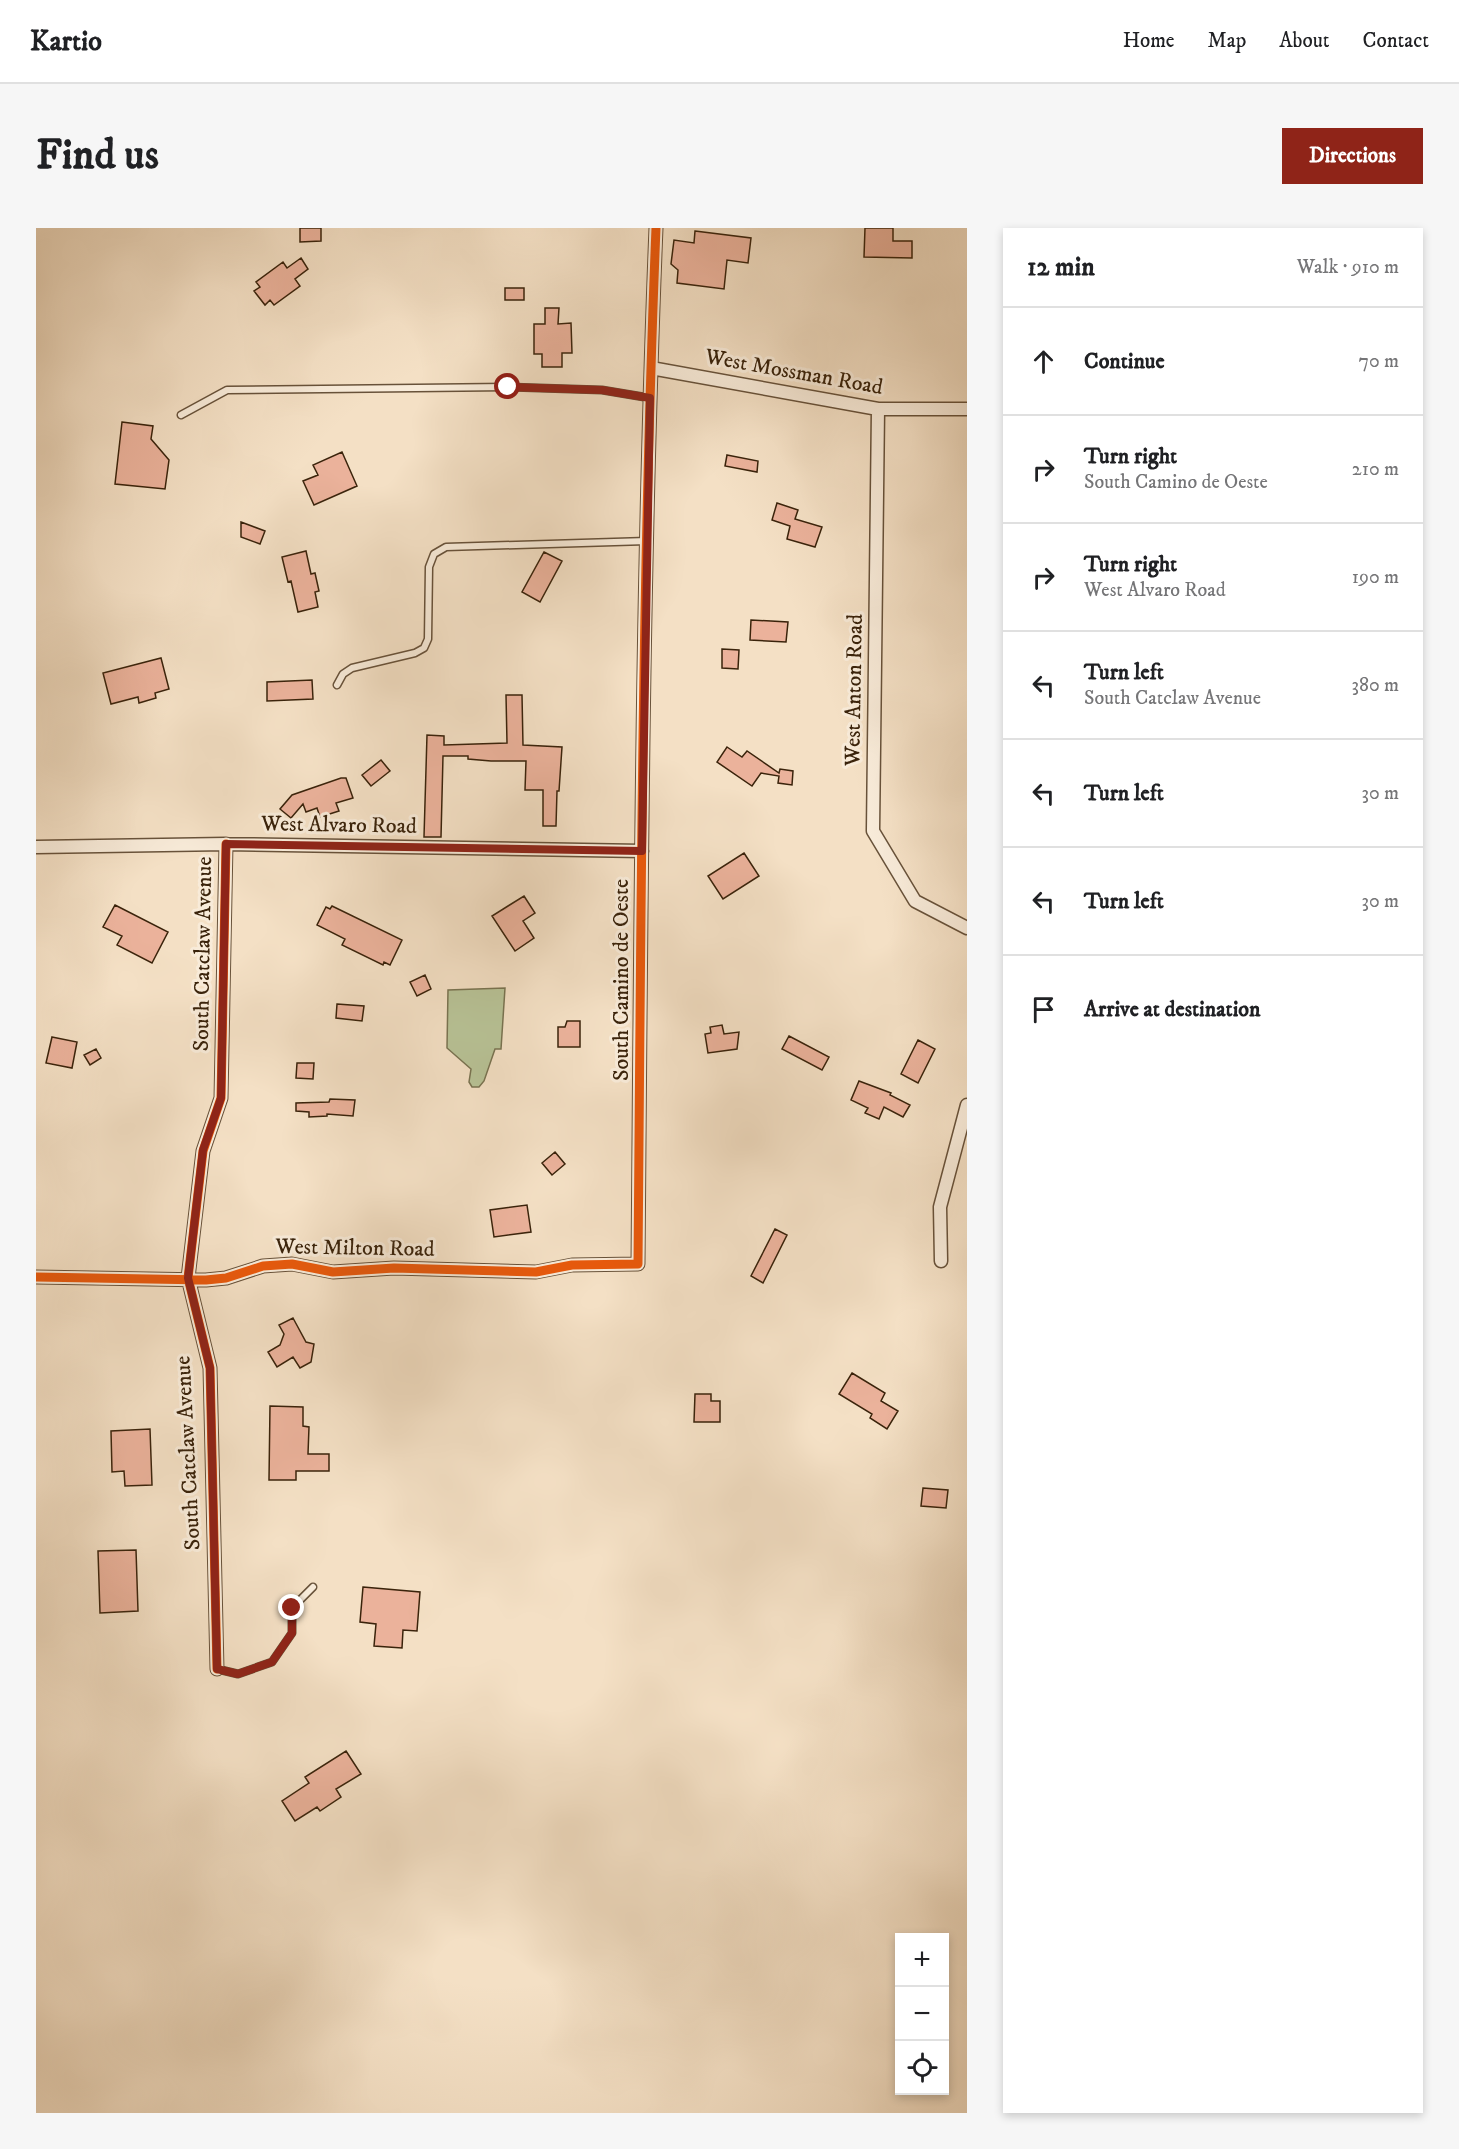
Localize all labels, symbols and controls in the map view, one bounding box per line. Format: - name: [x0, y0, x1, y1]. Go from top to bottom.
- text: Kartio: [30, 24, 102, 59]
- text: Home: [1123, 28, 1175, 54]
- text: Map: [1208, 28, 1246, 54]
- text: About: [1279, 28, 1330, 54]
- text: Contact: [1363, 28, 1429, 54]
- button: Directions: [1282, 128, 1423, 184]
- text: Find us: [36, 130, 159, 182]
- text: 12 min: [1027, 251, 1095, 284]
- text: Walk · 910 m: [1297, 255, 1399, 280]
- street label: West Mossman Road: [702, 343, 885, 401]
- icon: ahead: [1027, 345, 1060, 378]
- text: Continue: [1084, 348, 1165, 375]
- text: 70 m: [1358, 349, 1399, 374]
- route start: [494, 373, 520, 399]
- text: Turn right: [1084, 443, 1177, 470]
- icon: right: [1027, 453, 1060, 486]
- text: 210 m: [1352, 457, 1399, 482]
- text: South Camino de Oeste: [1084, 470, 1268, 495]
- text: Turn right: [1084, 551, 1177, 578]
- icon: right: [1027, 561, 1060, 594]
- text: 190 m: [1352, 565, 1399, 590]
- text: West Alvaro Road: [1084, 578, 1226, 603]
- street label: West Anton Road: [839, 614, 869, 767]
- text: Turn left: [1084, 659, 1164, 686]
- icon: left: [1027, 669, 1060, 702]
- text: 380 m: [1351, 673, 1399, 698]
- text: South Catclaw Avenue: [1084, 686, 1261, 711]
- icon: left: [1027, 777, 1060, 810]
- text: Turn left: [1084, 780, 1164, 807]
- text: 30 m: [1361, 781, 1399, 806]
- street label: West Alvaro Road: [260, 810, 417, 840]
- street label: South Catclaw Avenue: [188, 856, 218, 1052]
- street label: South Camino de Oeste: [608, 879, 635, 1081]
- icon: left: [1027, 885, 1060, 918]
- text: Turn left: [1084, 888, 1164, 915]
- text: 30 m: [1361, 889, 1399, 914]
- icon: arrive: [1027, 993, 1060, 1026]
- text: Arrive at destination: [1084, 996, 1261, 1023]
- street label: West Milton Road: [274, 1233, 435, 1263]
- street label: South Catclaw Avenue: [169, 1355, 207, 1551]
- route end: [278, 1594, 304, 1620]
- map controls: [895, 1933, 949, 2095]
- button: +: [895, 1933, 949, 1987]
- button: −: [895, 1987, 949, 2041]
- button: locate: [895, 2041, 949, 2095]

